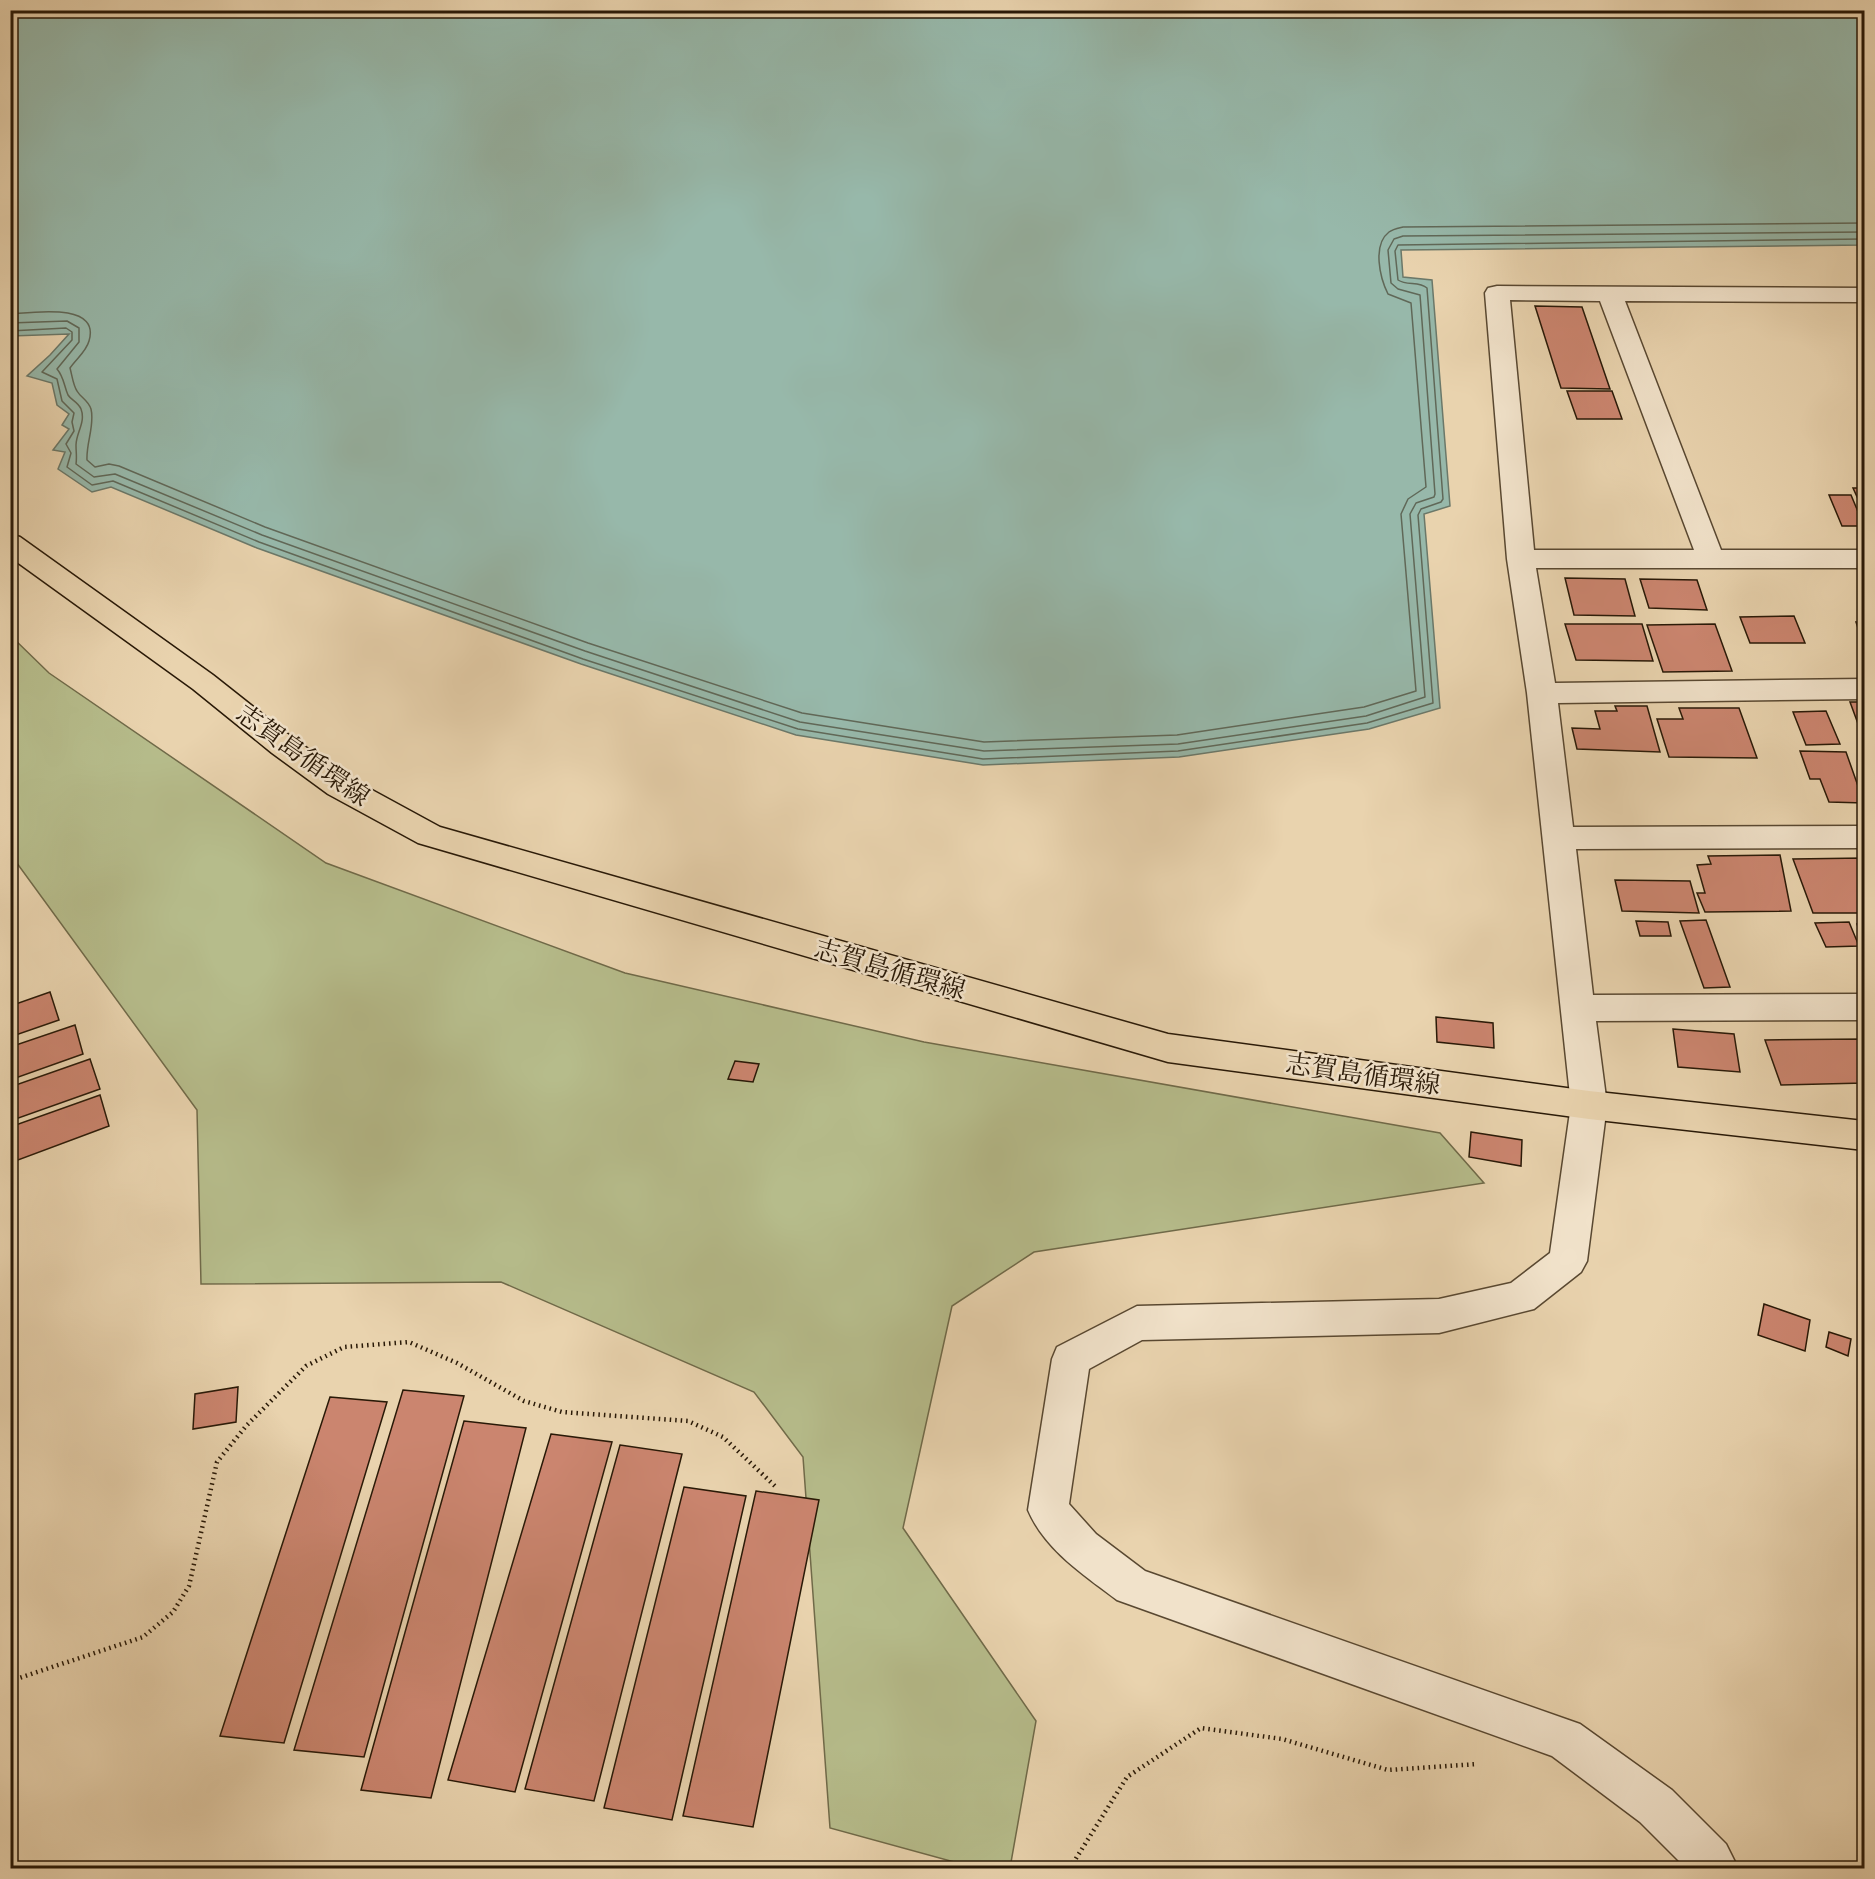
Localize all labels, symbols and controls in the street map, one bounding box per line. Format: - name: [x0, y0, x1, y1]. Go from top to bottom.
- street label: 志賀島循環線: [229, 698, 376, 814]
- street label: 志賀島循環線: [810, 933, 969, 1008]
- street label: 志賀島循環線: [1283, 1048, 1442, 1103]

